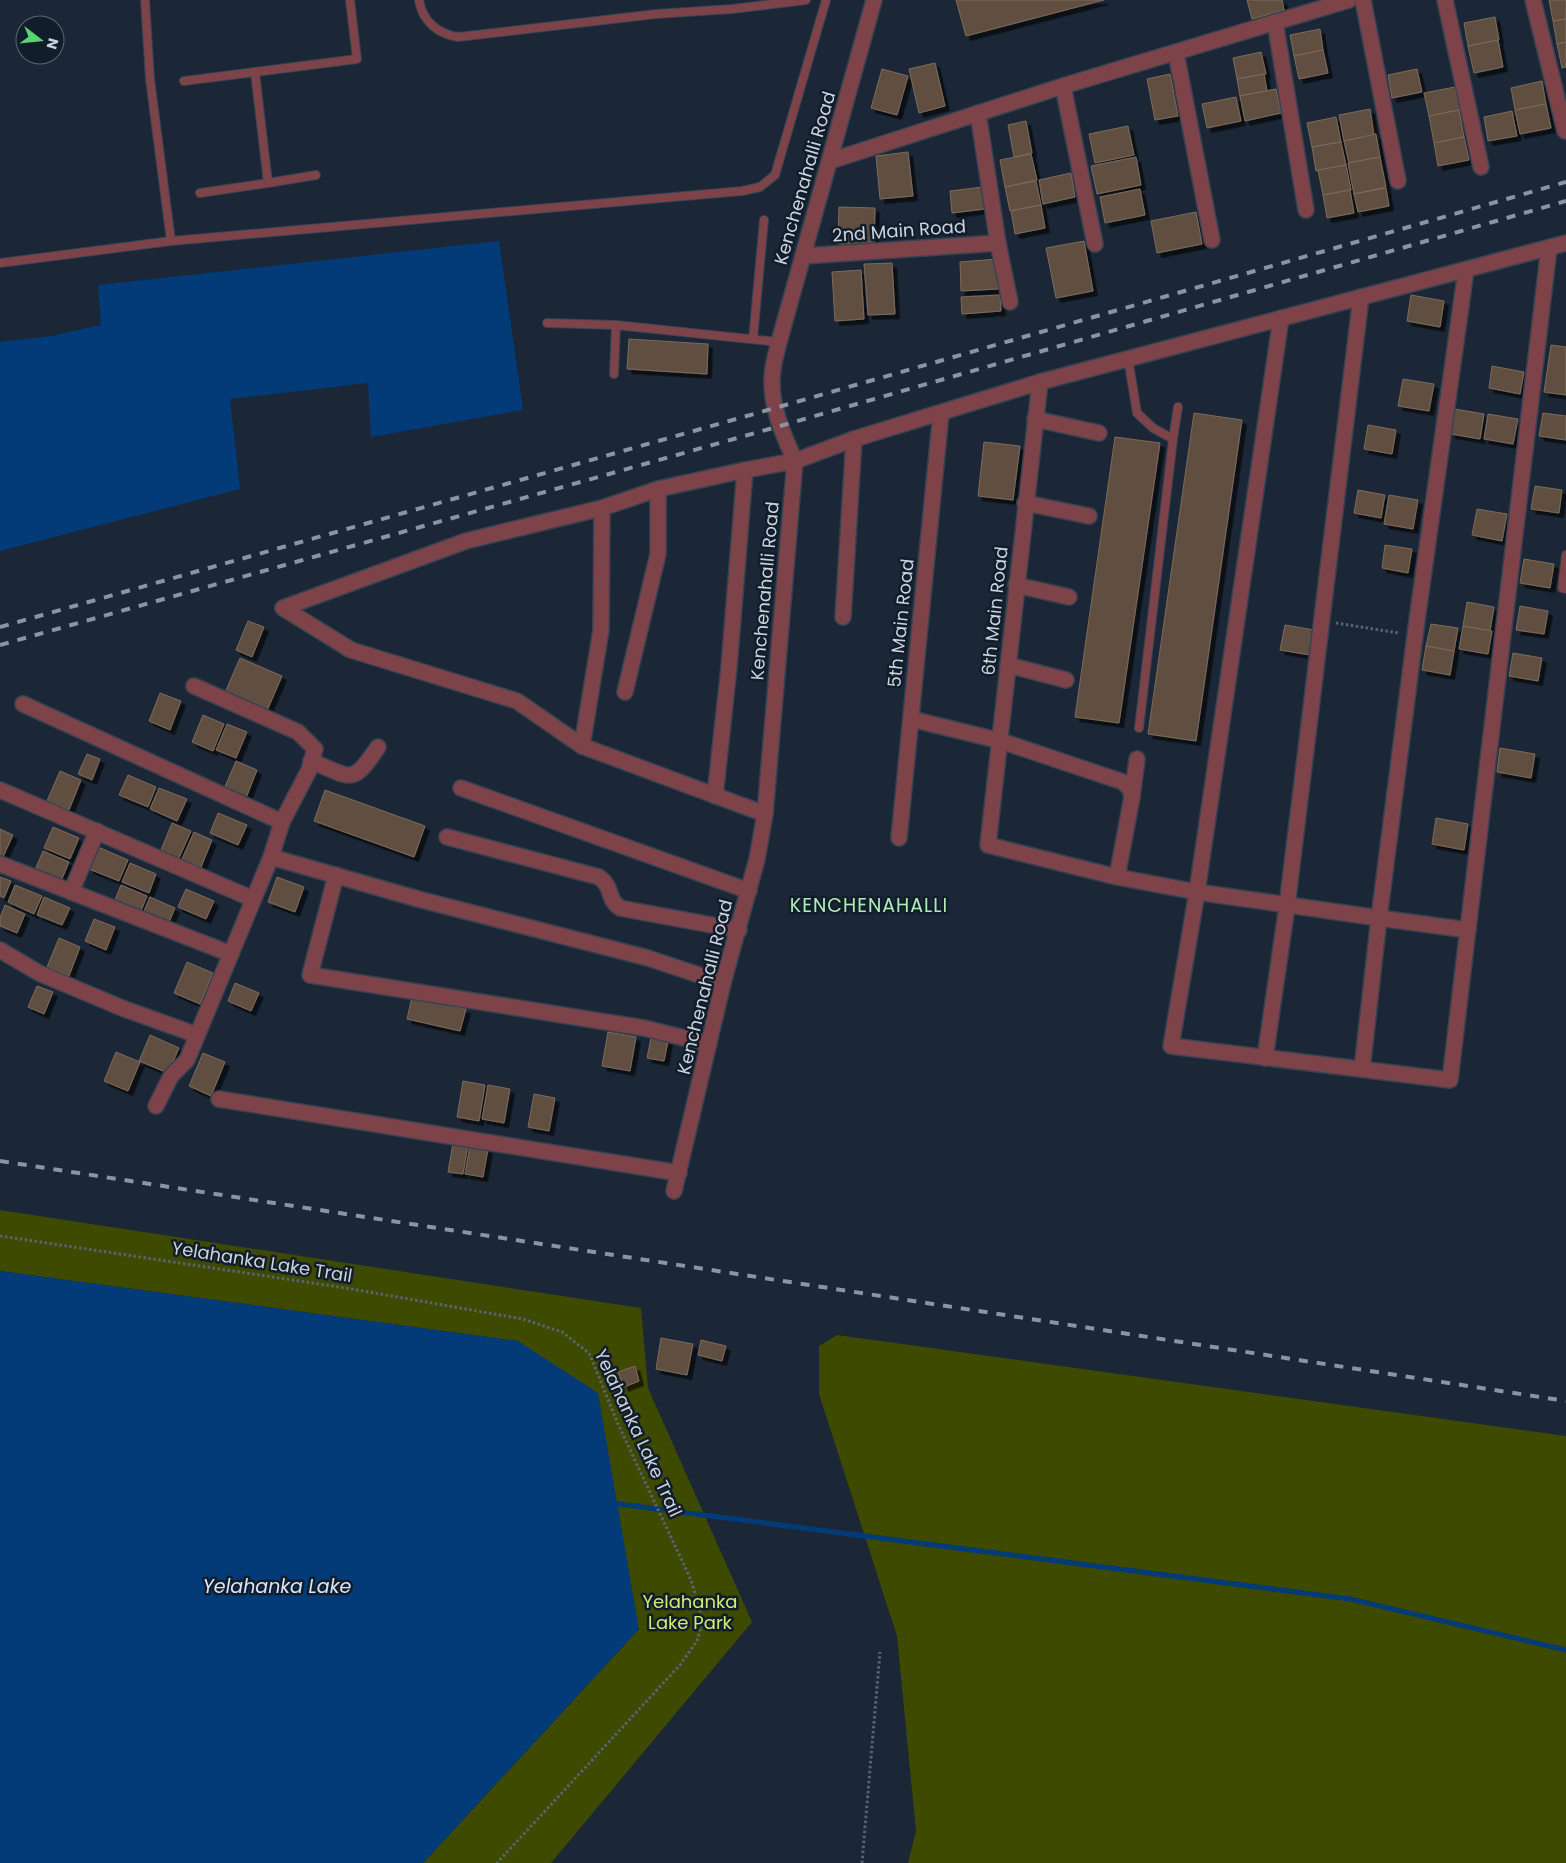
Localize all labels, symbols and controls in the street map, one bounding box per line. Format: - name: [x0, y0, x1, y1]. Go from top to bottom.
- north arrow: [15, 15, 65, 65]
- text: N: [41, 36, 64, 51]
- street label: Kenchenahalli Road: [768, 88, 841, 268]
- street label: 2nd Main Road: [831, 213, 967, 248]
- street label: Kenchenahalli Road: [744, 501, 785, 681]
- street label: 6th Main Road: [975, 545, 1014, 677]
- street label: 5th Main Road: [881, 557, 920, 689]
- district label: KENCHENAHALLI: [790, 892, 948, 919]
- street label: Kenchenahalli Road: [671, 897, 738, 1077]
- street label: Yelahanka Lake Trail: [170, 1235, 354, 1288]
- street label: Yelahanka Lake Trail: [589, 1345, 688, 1521]
- water label: Yelahanka Lake: [203, 1573, 351, 1600]
- park label: Yelahanka Lake Park: [643, 1589, 737, 1635]

